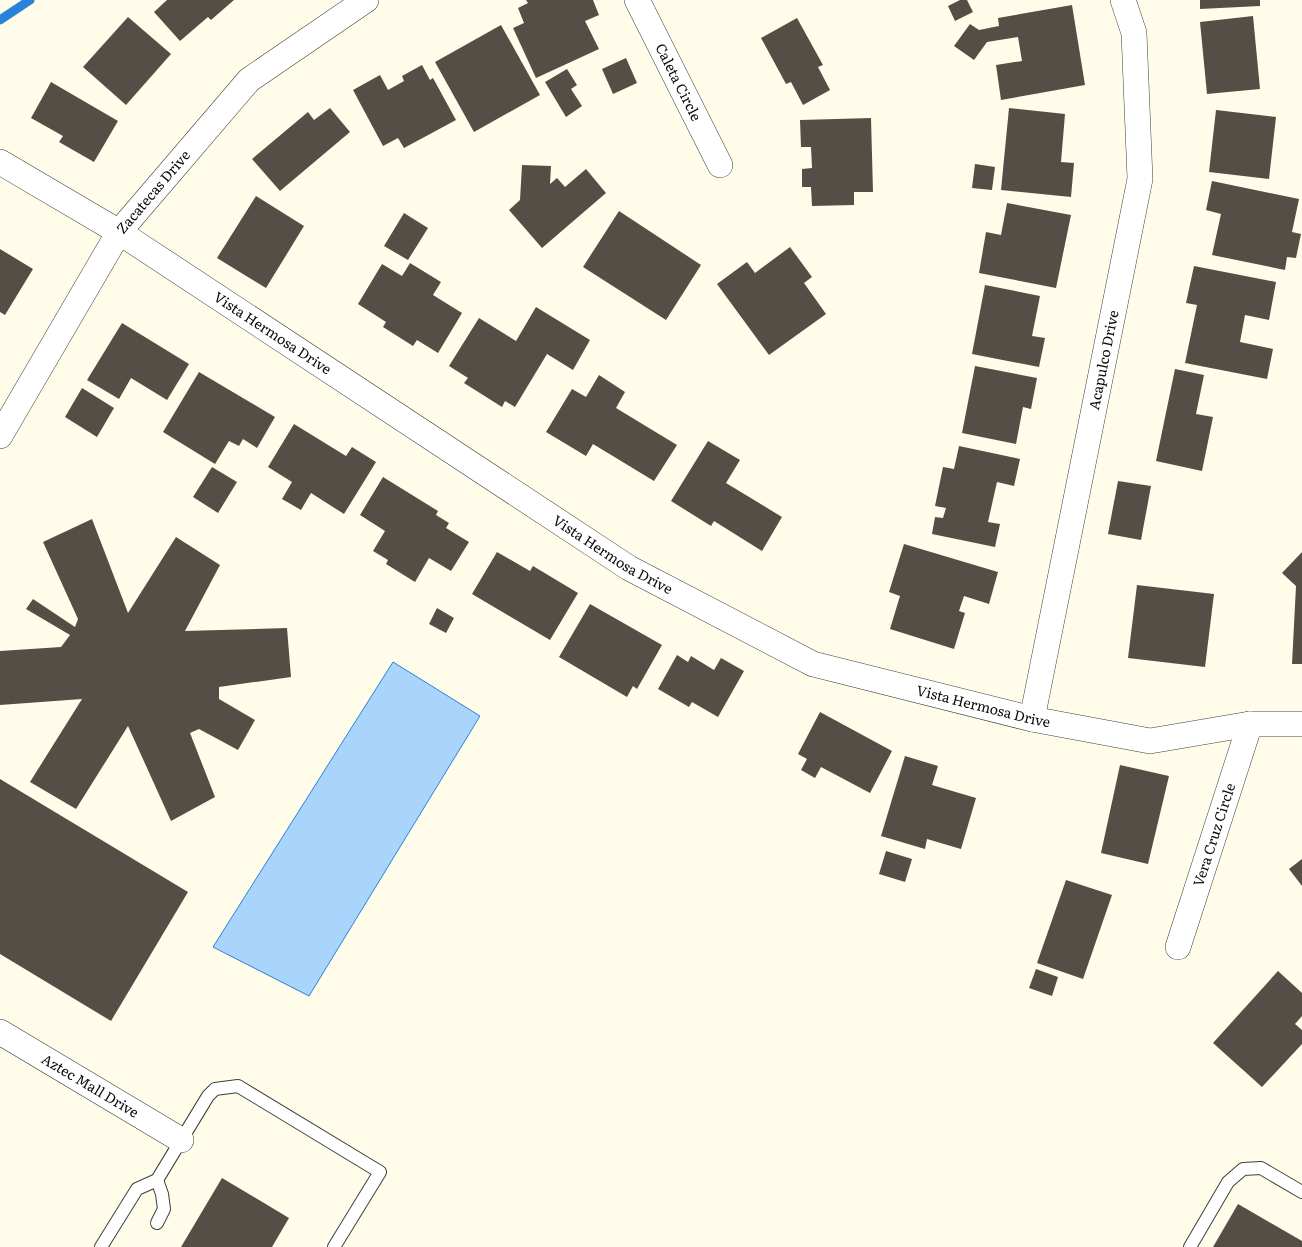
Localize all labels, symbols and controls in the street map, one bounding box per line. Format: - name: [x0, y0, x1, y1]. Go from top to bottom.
- street label: Caleta Circle: [651, 40, 707, 124]
- street label: Zacatecas Drive: [111, 145, 194, 237]
- street label: Vista Hermosa Drive: [210, 286, 336, 378]
- street label: Acapulco Drive: [1083, 308, 1123, 412]
- street label: Vista Hermosa Drive: [549, 510, 677, 598]
- street label: Vista Hermosa Drive: [915, 679, 1052, 731]
- street label: Vera Cruz Circle: [1187, 780, 1239, 889]
- street label: Aztec Mall Drive: [38, 1048, 143, 1122]

